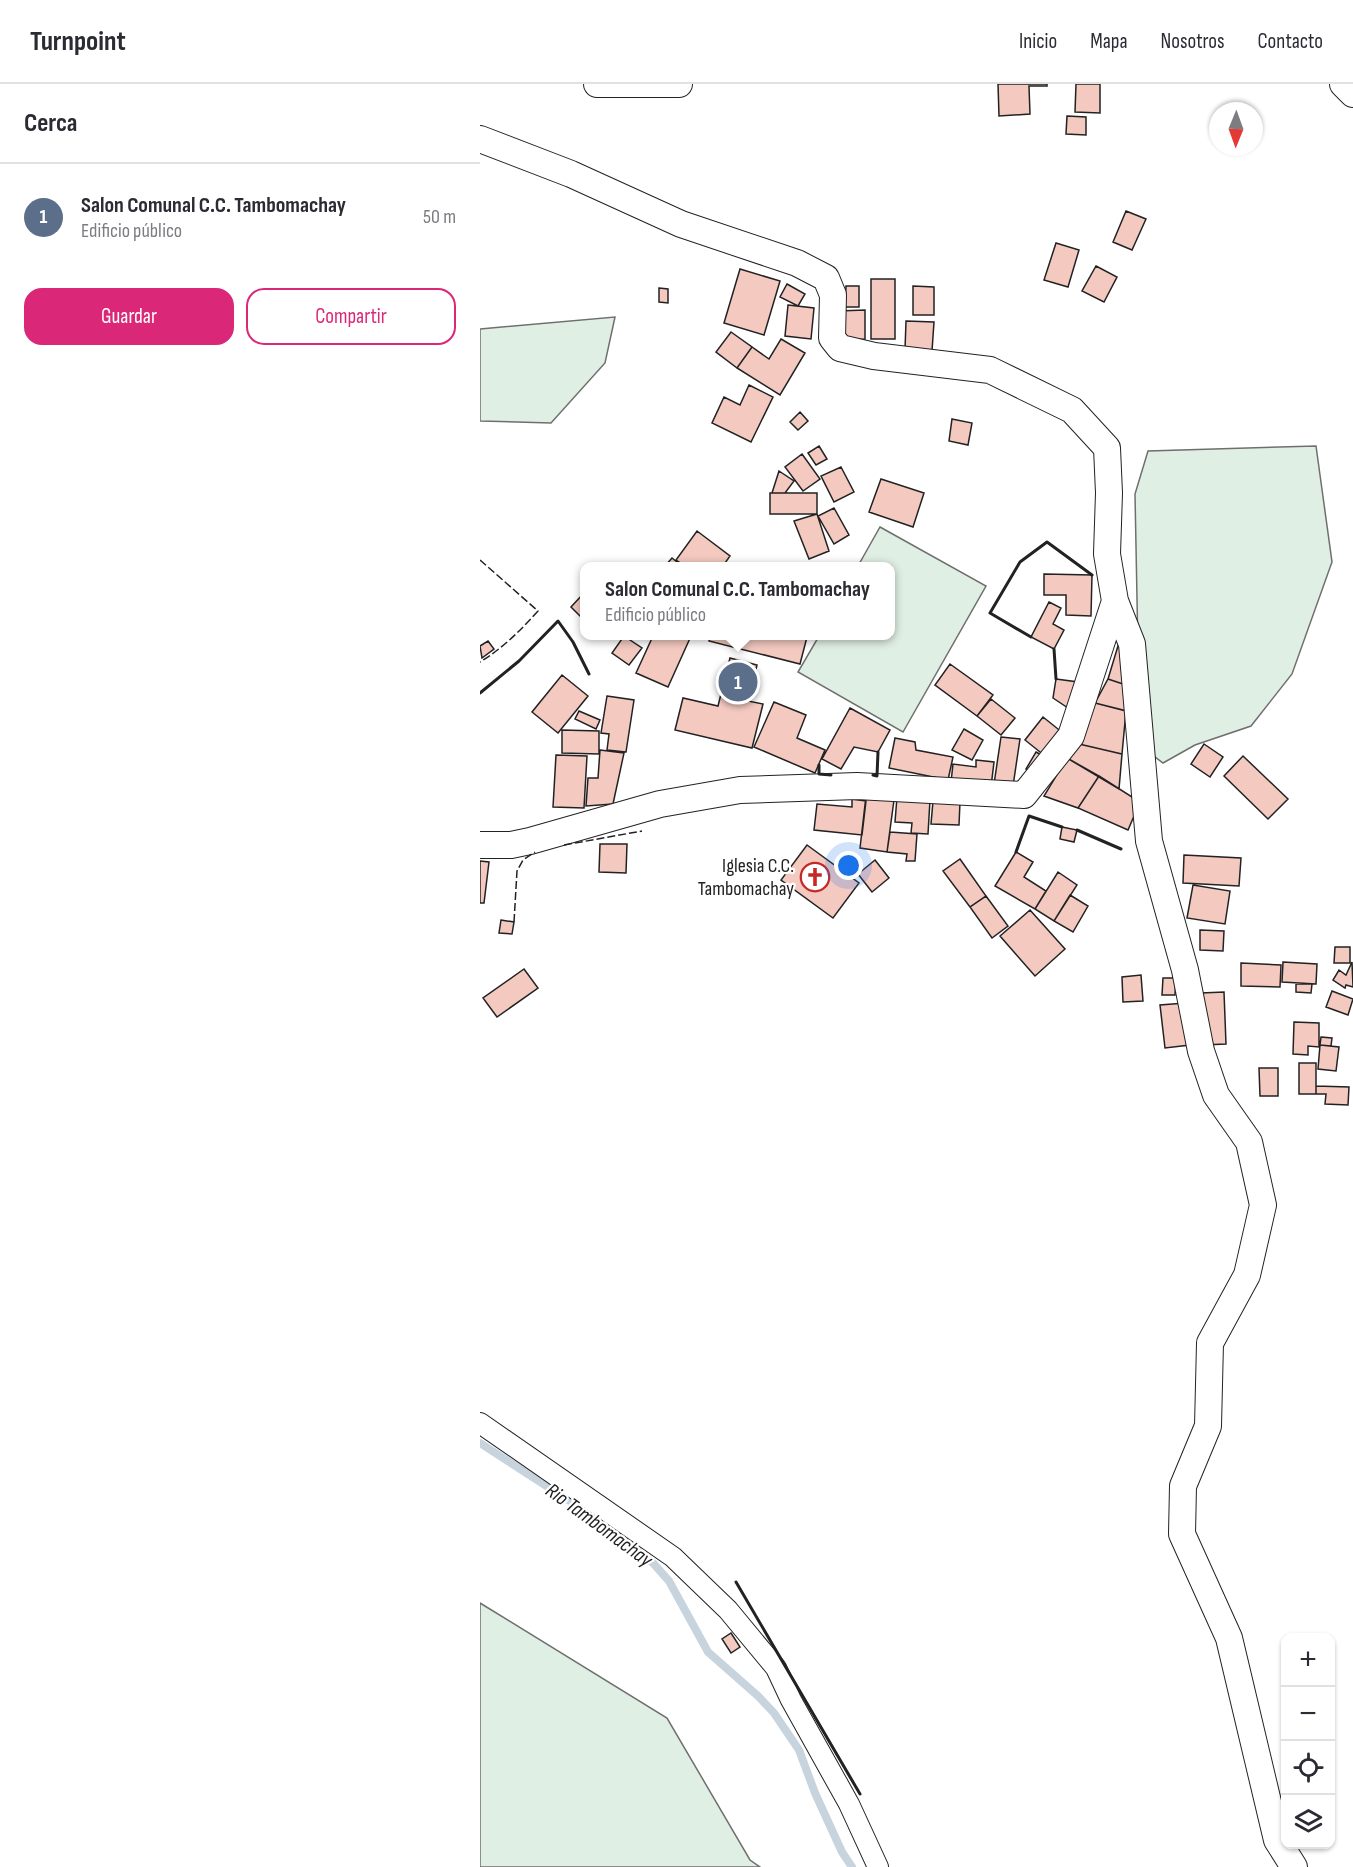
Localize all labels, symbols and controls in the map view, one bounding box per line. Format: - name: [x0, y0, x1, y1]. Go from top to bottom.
- text: Turnpoint: [30, 25, 126, 58]
- text: Inicio: [1019, 29, 1057, 54]
- text: Mapa: [1090, 29, 1128, 54]
- text: Nosotros: [1161, 29, 1225, 54]
- text: Contacto: [1258, 29, 1323, 54]
- north arrow: [1209, 102, 1263, 156]
- text: Cerca: [24, 108, 77, 139]
- text: Salon Comunal C.C. Tambomachay: [81, 192, 346, 219]
- text: 1: [40, 205, 47, 229]
- text: 50 m: [423, 205, 456, 229]
- text: Edificio público: [81, 219, 182, 243]
- button: Guardar: [24, 288, 234, 345]
- button: Compartir: [246, 288, 456, 345]
- popup: [580, 562, 895, 640]
- text: Salon Comunal C.C. Tambomachay: [605, 576, 870, 603]
- text: Edificio público: [605, 603, 706, 627]
- pin: 1: [718, 660, 758, 704]
- your location: [834, 851, 863, 880]
- place label: Iglesia C.C. Tambomachay: [698, 854, 794, 901]
- church icon: Iglesia C.C. Tambomachay: [799, 861, 831, 893]
- water label: Rio Tambomachay: [541, 1478, 658, 1573]
- map controls: [1281, 1633, 1335, 1849]
- button: +: [1281, 1633, 1335, 1687]
- button: −: [1281, 1687, 1335, 1741]
- button: locate: [1281, 1741, 1335, 1795]
- button: layers: [1281, 1795, 1335, 1849]

